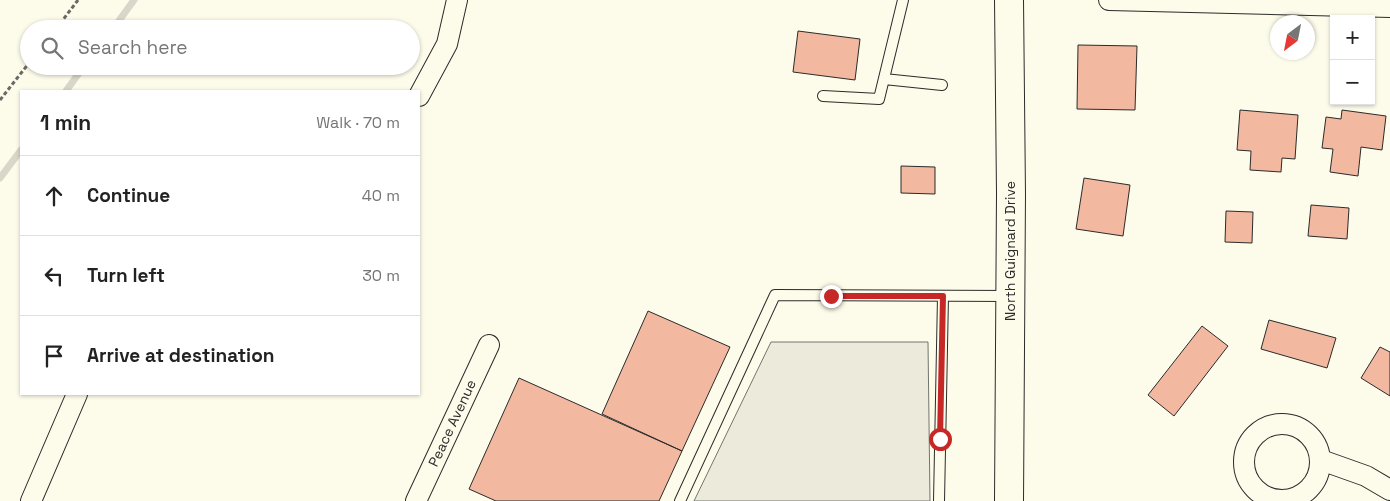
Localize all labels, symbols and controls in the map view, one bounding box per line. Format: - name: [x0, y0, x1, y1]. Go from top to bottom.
- north arrow: [1270, 15, 1315, 60]
- map controls: [1330, 15, 1375, 105]
- button: +: [1330, 15, 1375, 60]
- search box: [20, 20, 420, 75]
- icon: search: [38, 34, 66, 62]
- text: Search here: [78, 35, 188, 60]
- button: −: [1330, 60, 1375, 105]
- text: 1 min: [40, 109, 91, 136]
- text: Walk · 70 m: [316, 112, 400, 133]
- street label: North Guignard Drive: [1001, 181, 1019, 321]
- icon: ahead: [40, 182, 68, 210]
- text: Continue: [87, 183, 170, 208]
- text: 40 m: [362, 185, 400, 206]
- icon: left: [40, 262, 68, 290]
- text: Turn left: [87, 263, 165, 288]
- text: 30 m: [362, 265, 400, 286]
- route end: [820, 285, 843, 308]
- icon: arrive: [40, 342, 68, 370]
- text: Arrive at destination: [87, 343, 275, 368]
- street label: Peace Avenue: [424, 377, 480, 469]
- route start: [929, 428, 952, 451]

